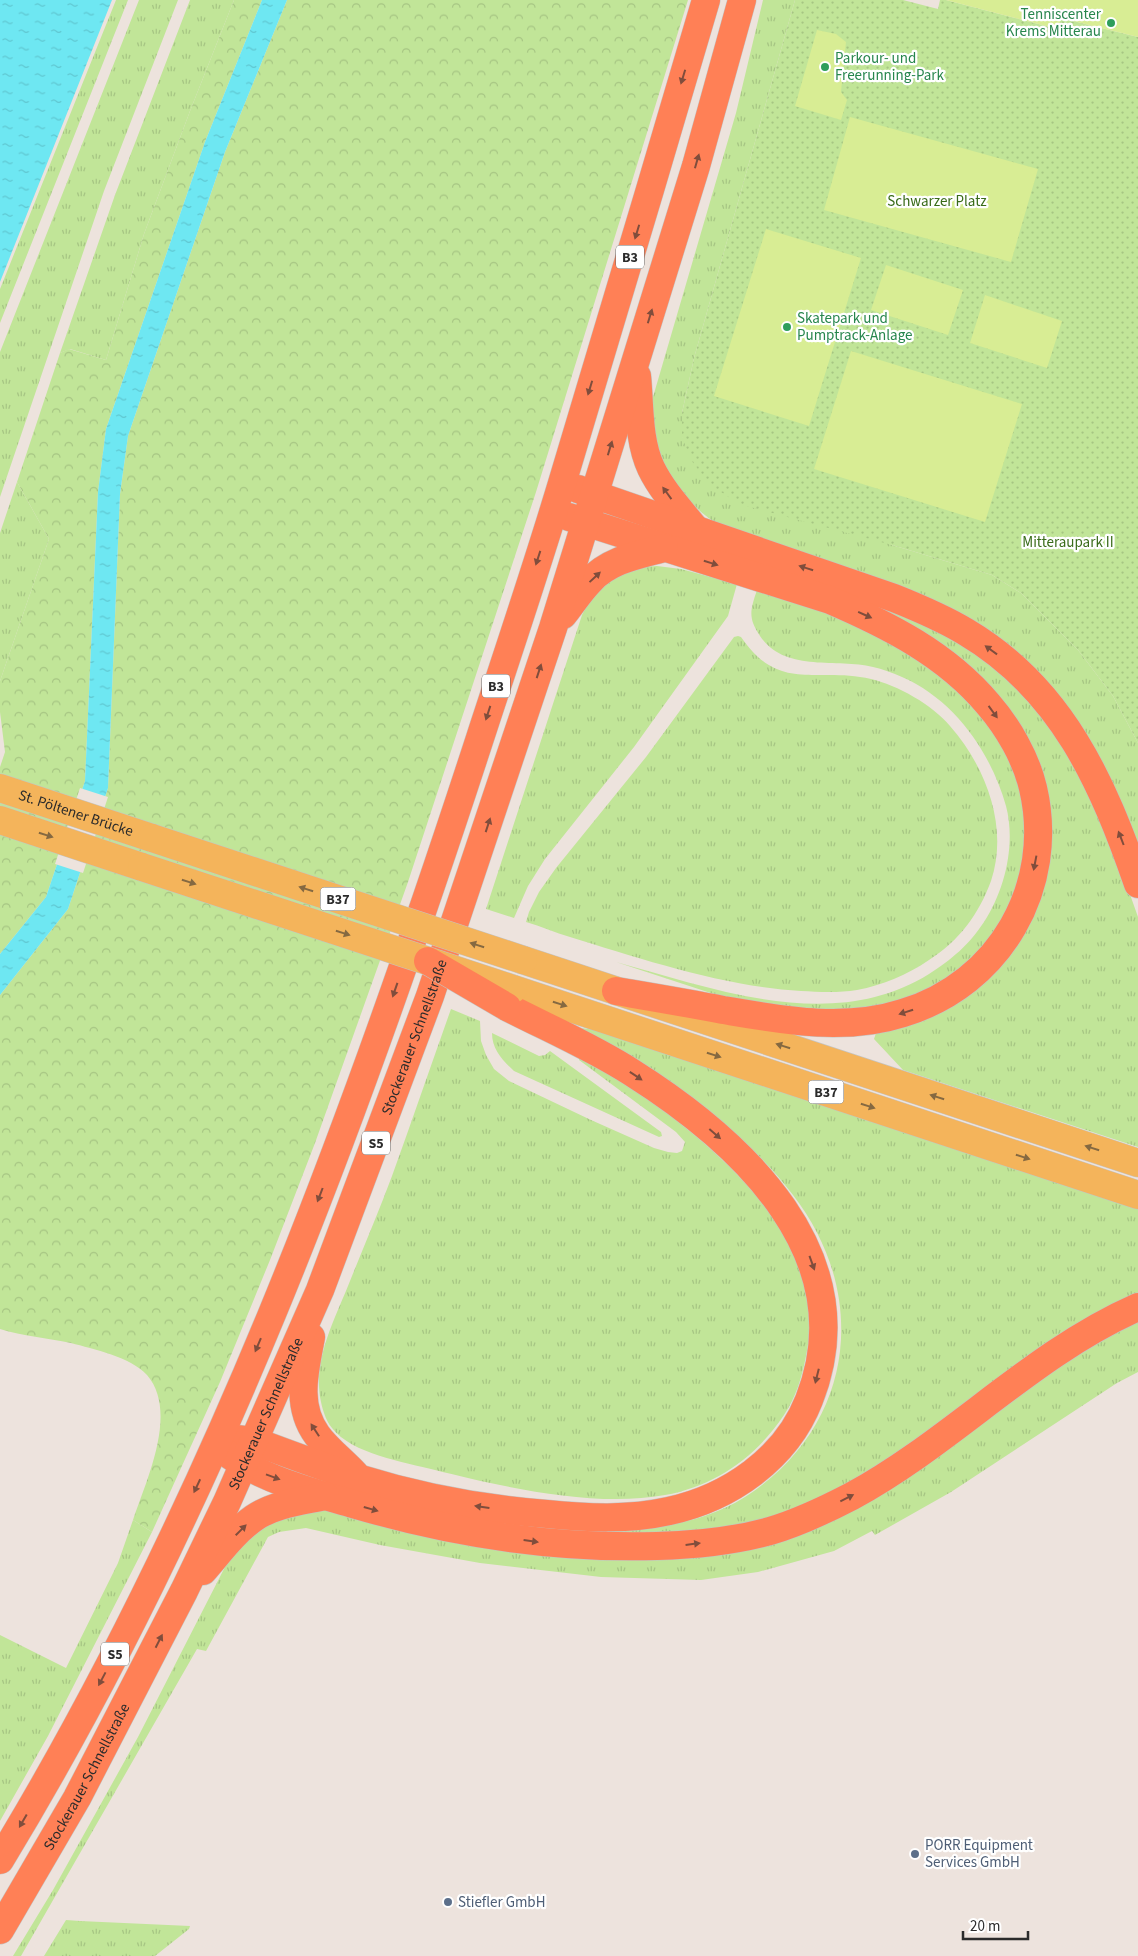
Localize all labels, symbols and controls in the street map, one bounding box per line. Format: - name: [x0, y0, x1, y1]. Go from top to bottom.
- place label: Tenniscenter Krems Mitterau: [1006, 4, 1102, 42]
- marker: Tenniscenter Krems Mitterau: [1105, 17, 1117, 29]
- place label: Parkour- und Freerunning-Park: [835, 48, 945, 86]
- marker: Parkour- und Freerunning-Park: [819, 61, 831, 73]
- one-way arrow: [679, 69, 687, 84]
- one-way arrow: [694, 153, 702, 168]
- park label: Schwarzer Platz: [887, 191, 987, 212]
- one-way arrow: [632, 225, 640, 240]
- road number: B3: [616, 246, 644, 268]
- place label: Skatepark und Pumptrack-Anlage: [797, 308, 912, 346]
- one-way arrow: [647, 309, 655, 324]
- marker: Skatepark und Pumptrack-Anlage: [781, 321, 793, 333]
- one-way arrow: [586, 381, 594, 396]
- one-way arrow: [606, 440, 614, 455]
- one-way arrow: [662, 486, 672, 500]
- park label: Mitteraupark II: [1022, 532, 1114, 553]
- one-way arrow: [534, 551, 542, 566]
- one-way arrow: [704, 559, 719, 567]
- one-way arrow: [799, 564, 814, 572]
- one-way arrow: [589, 571, 601, 583]
- one-way arrow: [858, 612, 872, 620]
- one-way arrow: [984, 645, 998, 655]
- one-way arrow: [536, 663, 543, 678]
- road number: B3: [482, 674, 510, 698]
- one-way arrow: [484, 705, 491, 720]
- one-way arrow: [988, 705, 998, 718]
- street label: St. Pöltener Brücke: [16, 785, 136, 842]
- one-way arrow: [484, 817, 492, 832]
- one-way arrow: [1117, 830, 1125, 845]
- one-way arrow: [39, 832, 54, 840]
- one-way arrow: [1031, 856, 1039, 871]
- one-way arrow: [181, 879, 196, 886]
- one-way arrow: [298, 884, 313, 892]
- road number: B37: [320, 888, 356, 911]
- one-way arrow: [336, 929, 351, 937]
- one-way arrow: [469, 940, 484, 948]
- street label: Stockerauer Schnellstraße: [376, 957, 453, 1118]
- one-way arrow: [391, 983, 399, 998]
- one-way arrow: [552, 1001, 567, 1008]
- one-way arrow: [899, 1009, 914, 1016]
- one-way arrow: [775, 1042, 790, 1050]
- one-way arrow: [707, 1051, 722, 1059]
- one-way arrow: [630, 1071, 643, 1081]
- road number: B37: [808, 1080, 844, 1104]
- one-way arrow: [930, 1093, 945, 1100]
- one-way arrow: [861, 1103, 876, 1110]
- one-way arrow: [709, 1129, 722, 1140]
- road number: S5: [362, 1132, 390, 1154]
- one-way arrow: [1084, 1144, 1099, 1151]
- one-way arrow: [1015, 1154, 1030, 1161]
- one-way arrow: [316, 1188, 324, 1203]
- one-way arrow: [809, 1255, 816, 1270]
- street label: Stockerauer Schnellstraße: [224, 1335, 309, 1493]
- one-way arrow: [254, 1338, 262, 1352]
- one-way arrow: [813, 1368, 821, 1383]
- one-way arrow: [310, 1424, 319, 1437]
- one-way arrow: [265, 1474, 280, 1481]
- one-way arrow: [193, 1479, 201, 1493]
- one-way arrow: [840, 1494, 855, 1502]
- one-way arrow: [474, 1503, 490, 1511]
- one-way arrow: [364, 1506, 379, 1514]
- one-way arrow: [235, 1524, 247, 1536]
- one-way arrow: [523, 1537, 539, 1545]
- one-way arrow: [685, 1540, 701, 1548]
- one-way arrow: [155, 1634, 163, 1648]
- road number: S5: [101, 1642, 129, 1666]
- one-way arrow: [98, 1671, 106, 1686]
- street label: Stockerauer Schnellstraße: [39, 1700, 135, 1855]
- one-way arrow: [19, 1814, 27, 1828]
- place label: PORR Equipment Services GmbH: [925, 1835, 1033, 1873]
- marker: PORR Equipment Services GmbH: [909, 1848, 921, 1860]
- place label: Stiefler GmbH: [458, 1892, 545, 1913]
- marker: Stiefler GmbH: [442, 1896, 454, 1908]
- scale bar: [963, 1908, 1028, 1940]
- text: 20 m: [970, 1916, 1000, 1937]

